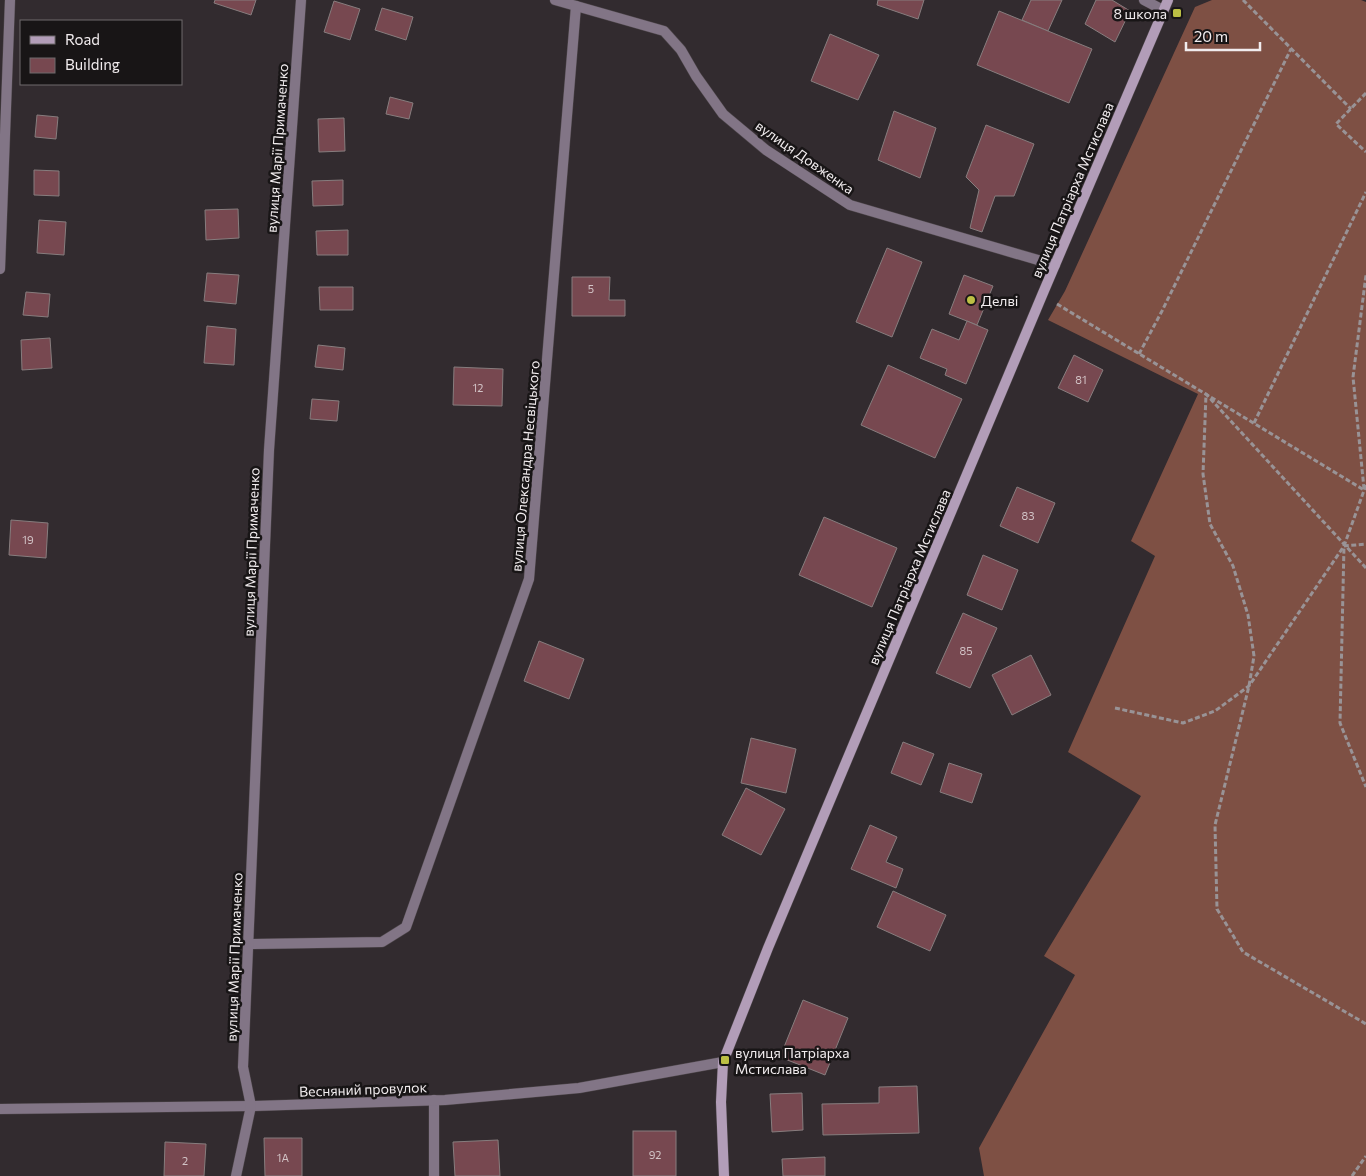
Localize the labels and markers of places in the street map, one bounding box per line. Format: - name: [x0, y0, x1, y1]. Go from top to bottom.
- place label: 8 школа: [1113, 5, 1167, 22]
- marker: 8 школа: [1171, 7, 1183, 19]
- place label: Делві: [981, 292, 1018, 309]
- marker: Делві: [965, 294, 977, 306]
- place label: вулиця Патріарха Мстислава: [735, 1044, 849, 1077]
- marker: вулиця Патріарха Мстислава: [719, 1054, 731, 1066]

